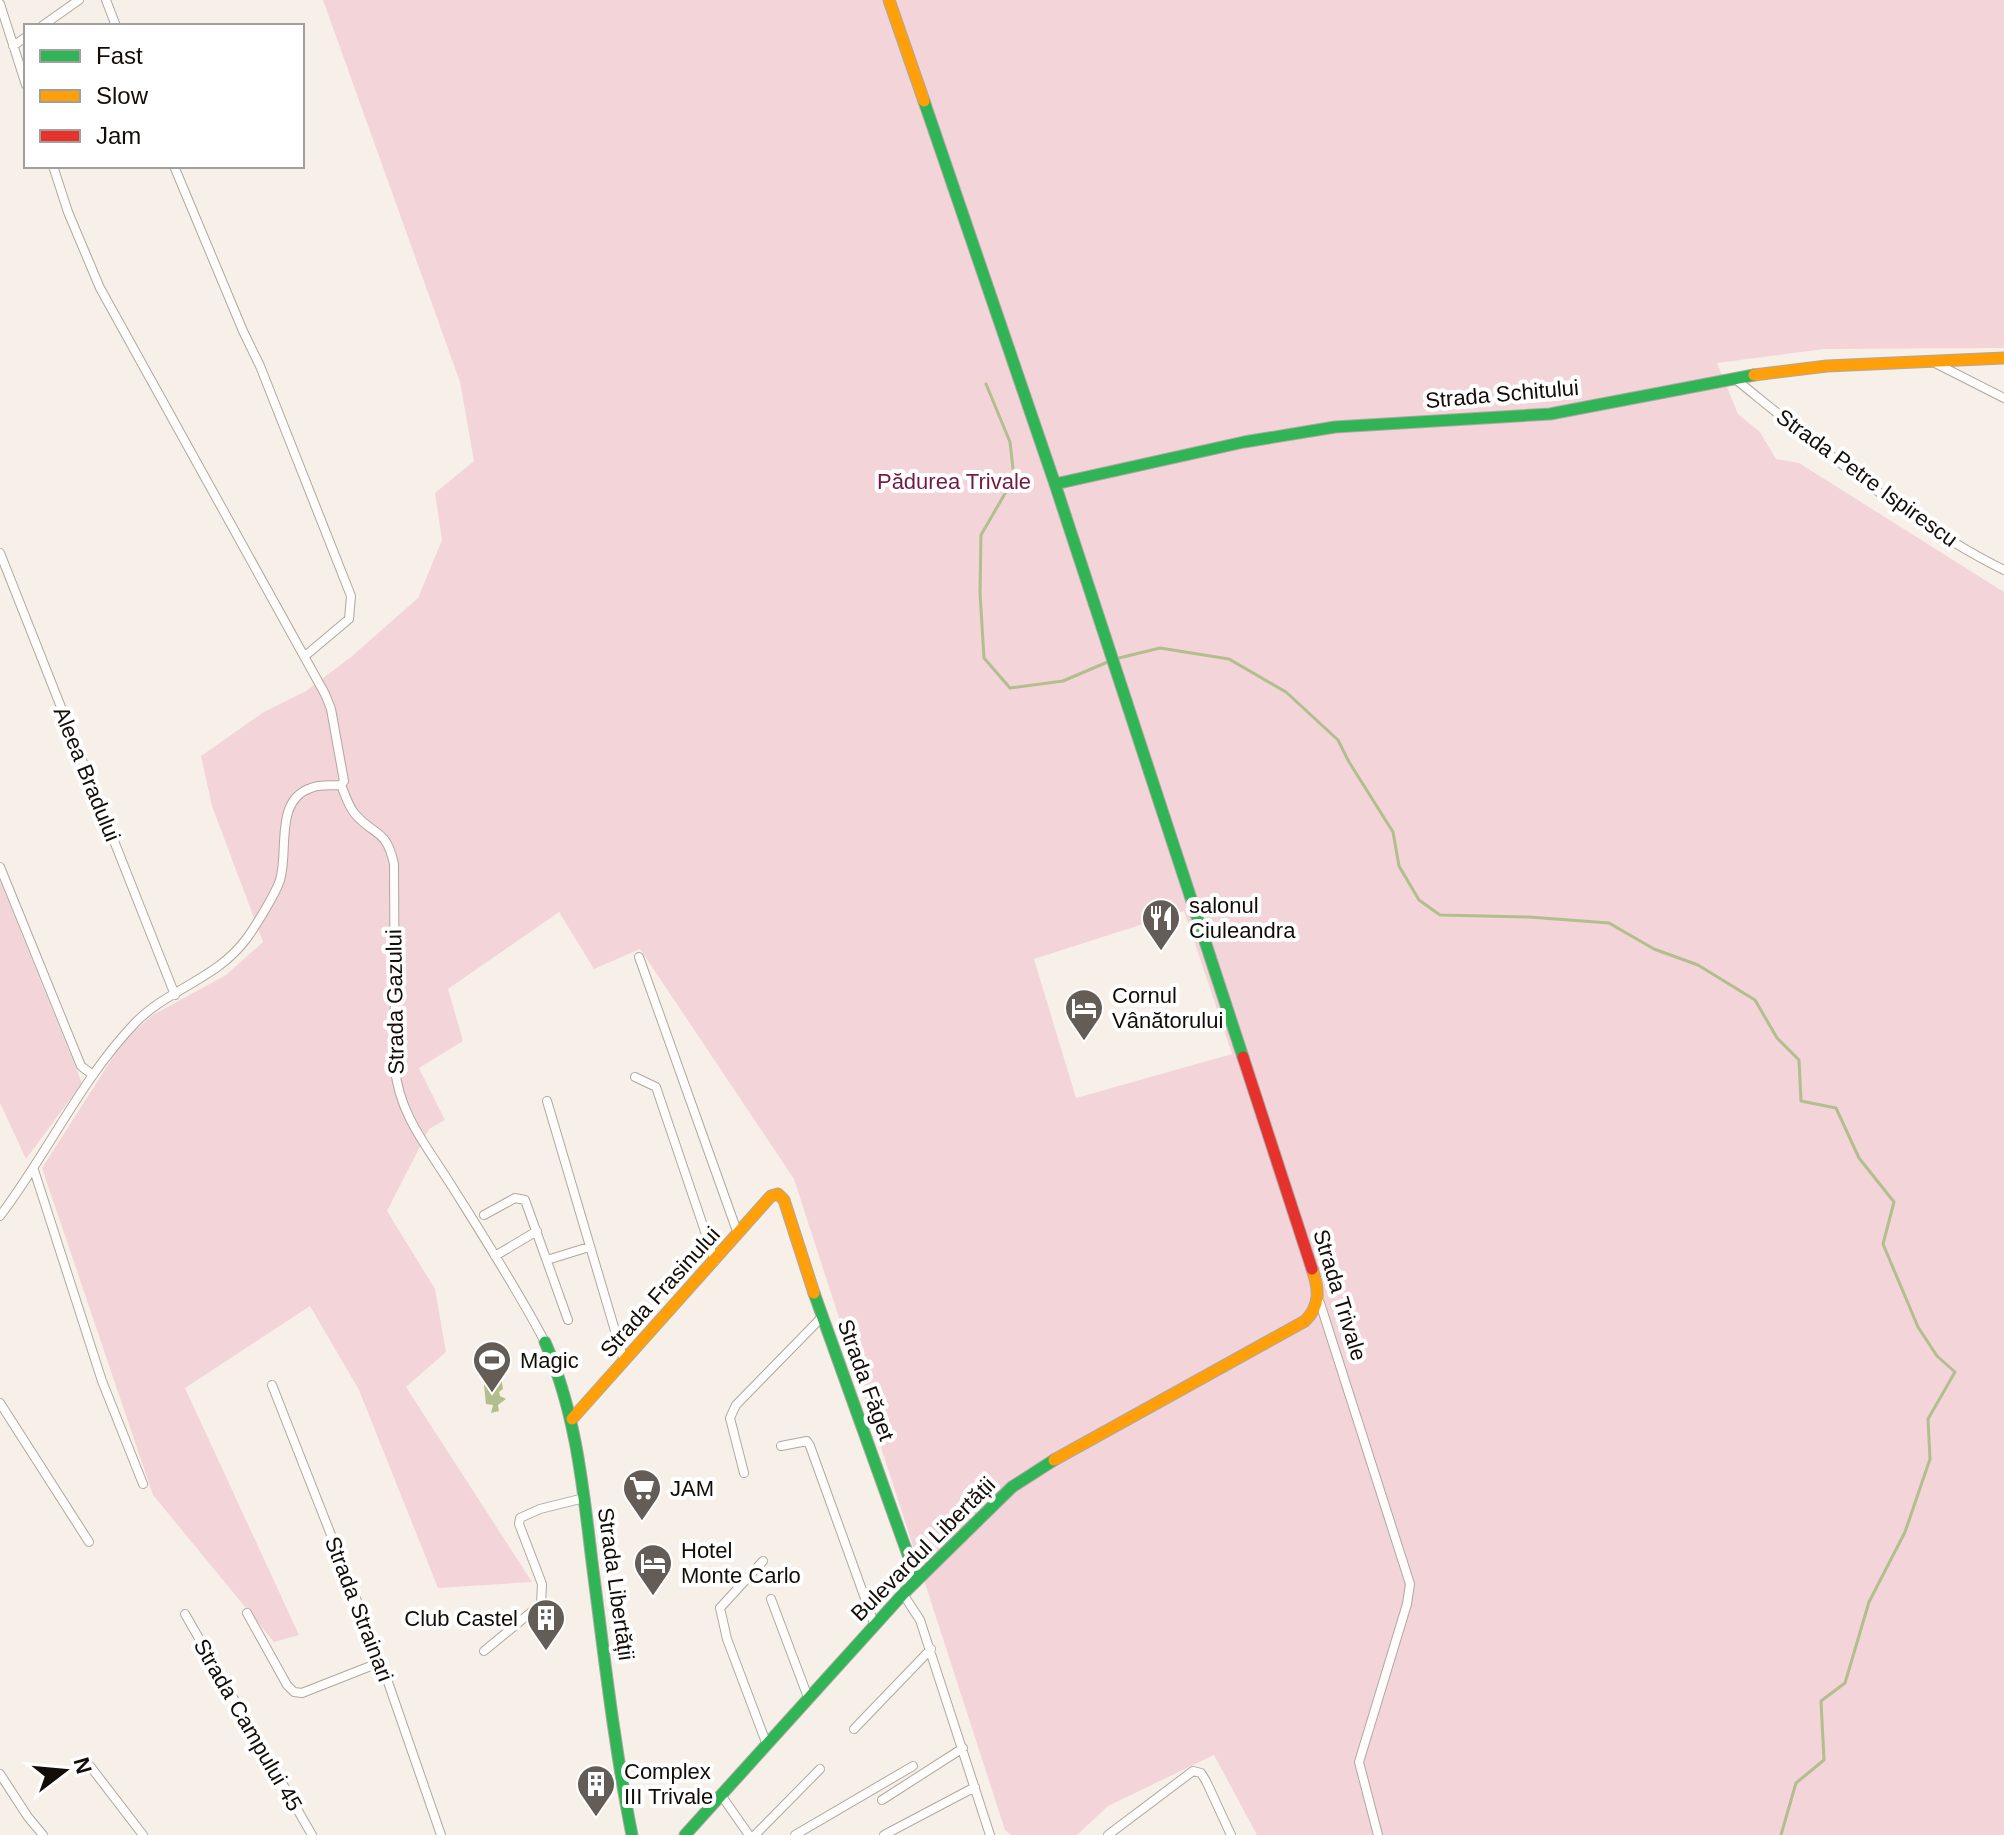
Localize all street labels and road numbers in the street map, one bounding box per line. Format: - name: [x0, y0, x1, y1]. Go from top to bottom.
- street label: Strada Schitului: [1424, 375, 1580, 413]
- street label: Strada Petre Ispirescu: [1772, 404, 1962, 552]
- street label: Aleea Bradului: [49, 703, 125, 845]
- street label: Strada Gazului: [381, 929, 409, 1075]
- street label: Strada Frasinului: [595, 1222, 725, 1362]
- street label: Strada Trivale: [1308, 1226, 1372, 1364]
- street label: Strada Făget: [833, 1316, 899, 1444]
- street label: Bulevardul Libertății: [846, 1472, 1000, 1626]
- street label: Strada Libertății: [593, 1506, 639, 1662]
- street label: Strada Strainari: [320, 1533, 398, 1685]
- street label: Strada Campului 45: [189, 1635, 307, 1815]

